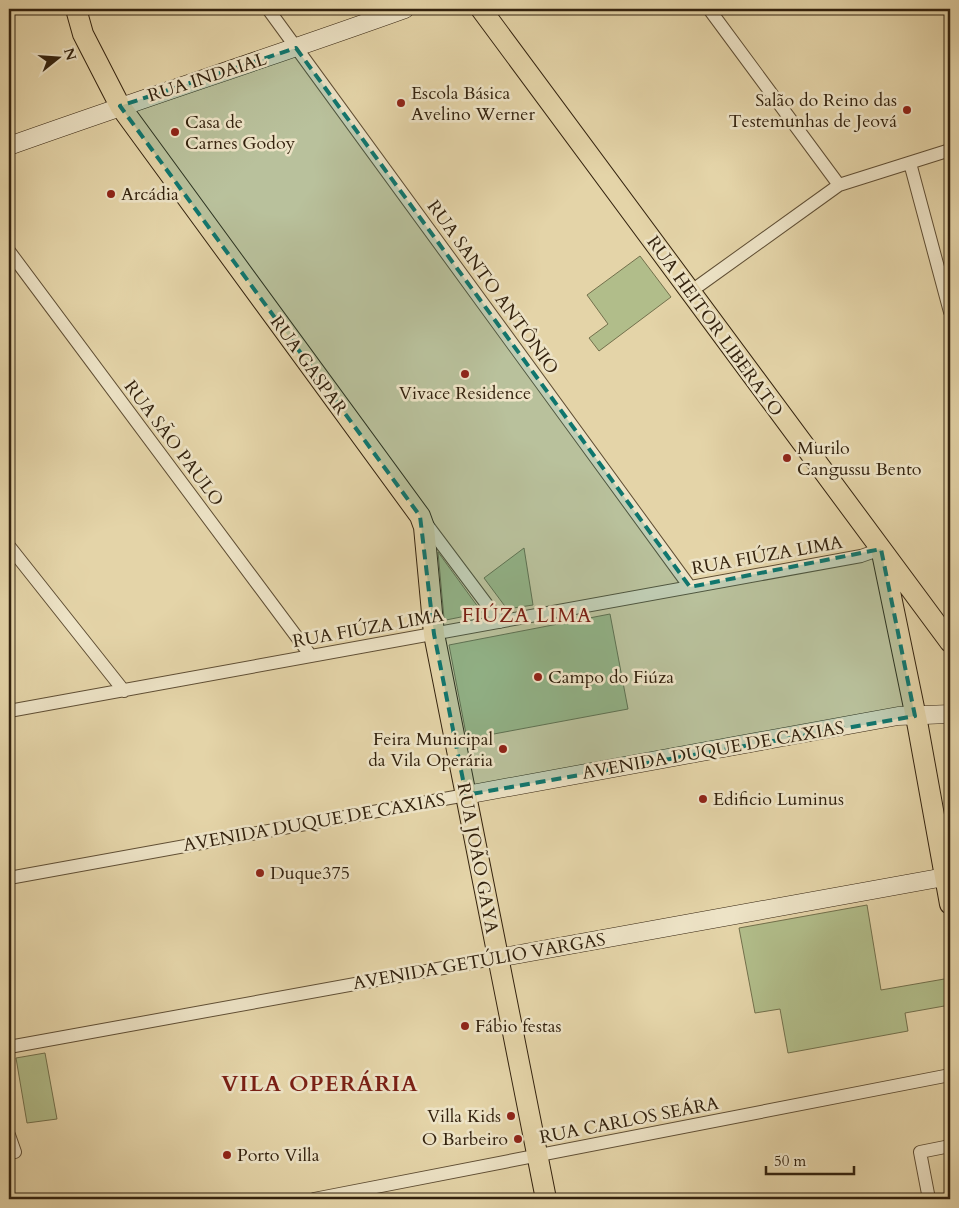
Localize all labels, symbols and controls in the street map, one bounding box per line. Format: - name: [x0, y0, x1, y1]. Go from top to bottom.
- north arrow: [32, 32, 82, 82]
- text: N: [59, 46, 81, 63]
- street label: RUA INDAIAL: [145, 46, 270, 108]
- place label: Escola Básica Avelino Werner: [411, 81, 536, 127]
- place label: Salão do Reino das Testemunhas de Jeová: [728, 88, 897, 134]
- marker: Escola Básica Avelino Werner: [395, 97, 407, 109]
- marker: Salão do Reino das Testemunhas de Jeová: [901, 104, 913, 116]
- place label: Casa de Carnes Godoy: [185, 110, 296, 156]
- marker: Casa de Carnes Godoy: [169, 126, 181, 138]
- place label: Arcádia: [121, 182, 179, 207]
- marker: Arcádia: [105, 188, 117, 200]
- street label: RUA SANTO ANTÔNIO: [421, 195, 564, 379]
- street label: RUA HEITOR LIBERATO: [641, 231, 789, 422]
- street label: RUA GASPAR: [264, 311, 353, 420]
- marker: Vivace Residence: [459, 368, 471, 380]
- street label: RUA SÃO PAULO: [118, 375, 229, 511]
- place label: Vivace Residence: [399, 381, 531, 406]
- place label: Murilo Cangussu Bento: [797, 436, 922, 482]
- marker: Murilo Cangussu Bento: [781, 452, 793, 464]
- street label: RUA FIÚZA LIMA: [689, 530, 845, 581]
- district label: FIÚZA LIMA: [462, 602, 592, 629]
- street label: RUA FIÚZA LIMA: [290, 603, 446, 654]
- place label: Campo do Fiúza: [548, 665, 674, 690]
- marker: Campo do Fiúza: [532, 671, 544, 683]
- street label: AVENIDA DUQUE DE CAXIAS: [580, 715, 846, 786]
- place label: Feira Municipal da Vila Operária: [368, 727, 493, 773]
- marker: Feira Municipal da Vila Operária: [497, 743, 509, 755]
- street label: RUA JOÃO GAYA: [451, 781, 504, 936]
- street label: AVENIDA DUQUE DE CAXIAS: [181, 787, 447, 858]
- place label: Edificio Luminus: [713, 787, 844, 812]
- marker: Edificio Luminus: [697, 793, 709, 805]
- place label: Duque375: [270, 861, 350, 886]
- marker: Duque375: [254, 867, 266, 879]
- street label: AVENIDA GETÚLIO VARGAS: [351, 927, 607, 996]
- place label: Fábio festas: [475, 1014, 561, 1039]
- marker: Fábio festas: [459, 1020, 471, 1032]
- district label: VILA OPERÁRIA: [221, 1069, 419, 1099]
- street label: RUA CARLOS SEÁRA: [537, 1091, 721, 1150]
- place label: Villa Kids: [427, 1104, 501, 1129]
- marker: Villa Kids: [505, 1110, 517, 1122]
- place label: O Barbeiro: [422, 1127, 508, 1152]
- marker: O Barbeiro: [512, 1133, 524, 1145]
- place label: Porto Villa: [237, 1143, 320, 1168]
- scale bar: [766, 1143, 854, 1175]
- marker: Porto Villa: [221, 1149, 233, 1161]
- text: 50 m: [774, 1151, 806, 1171]

